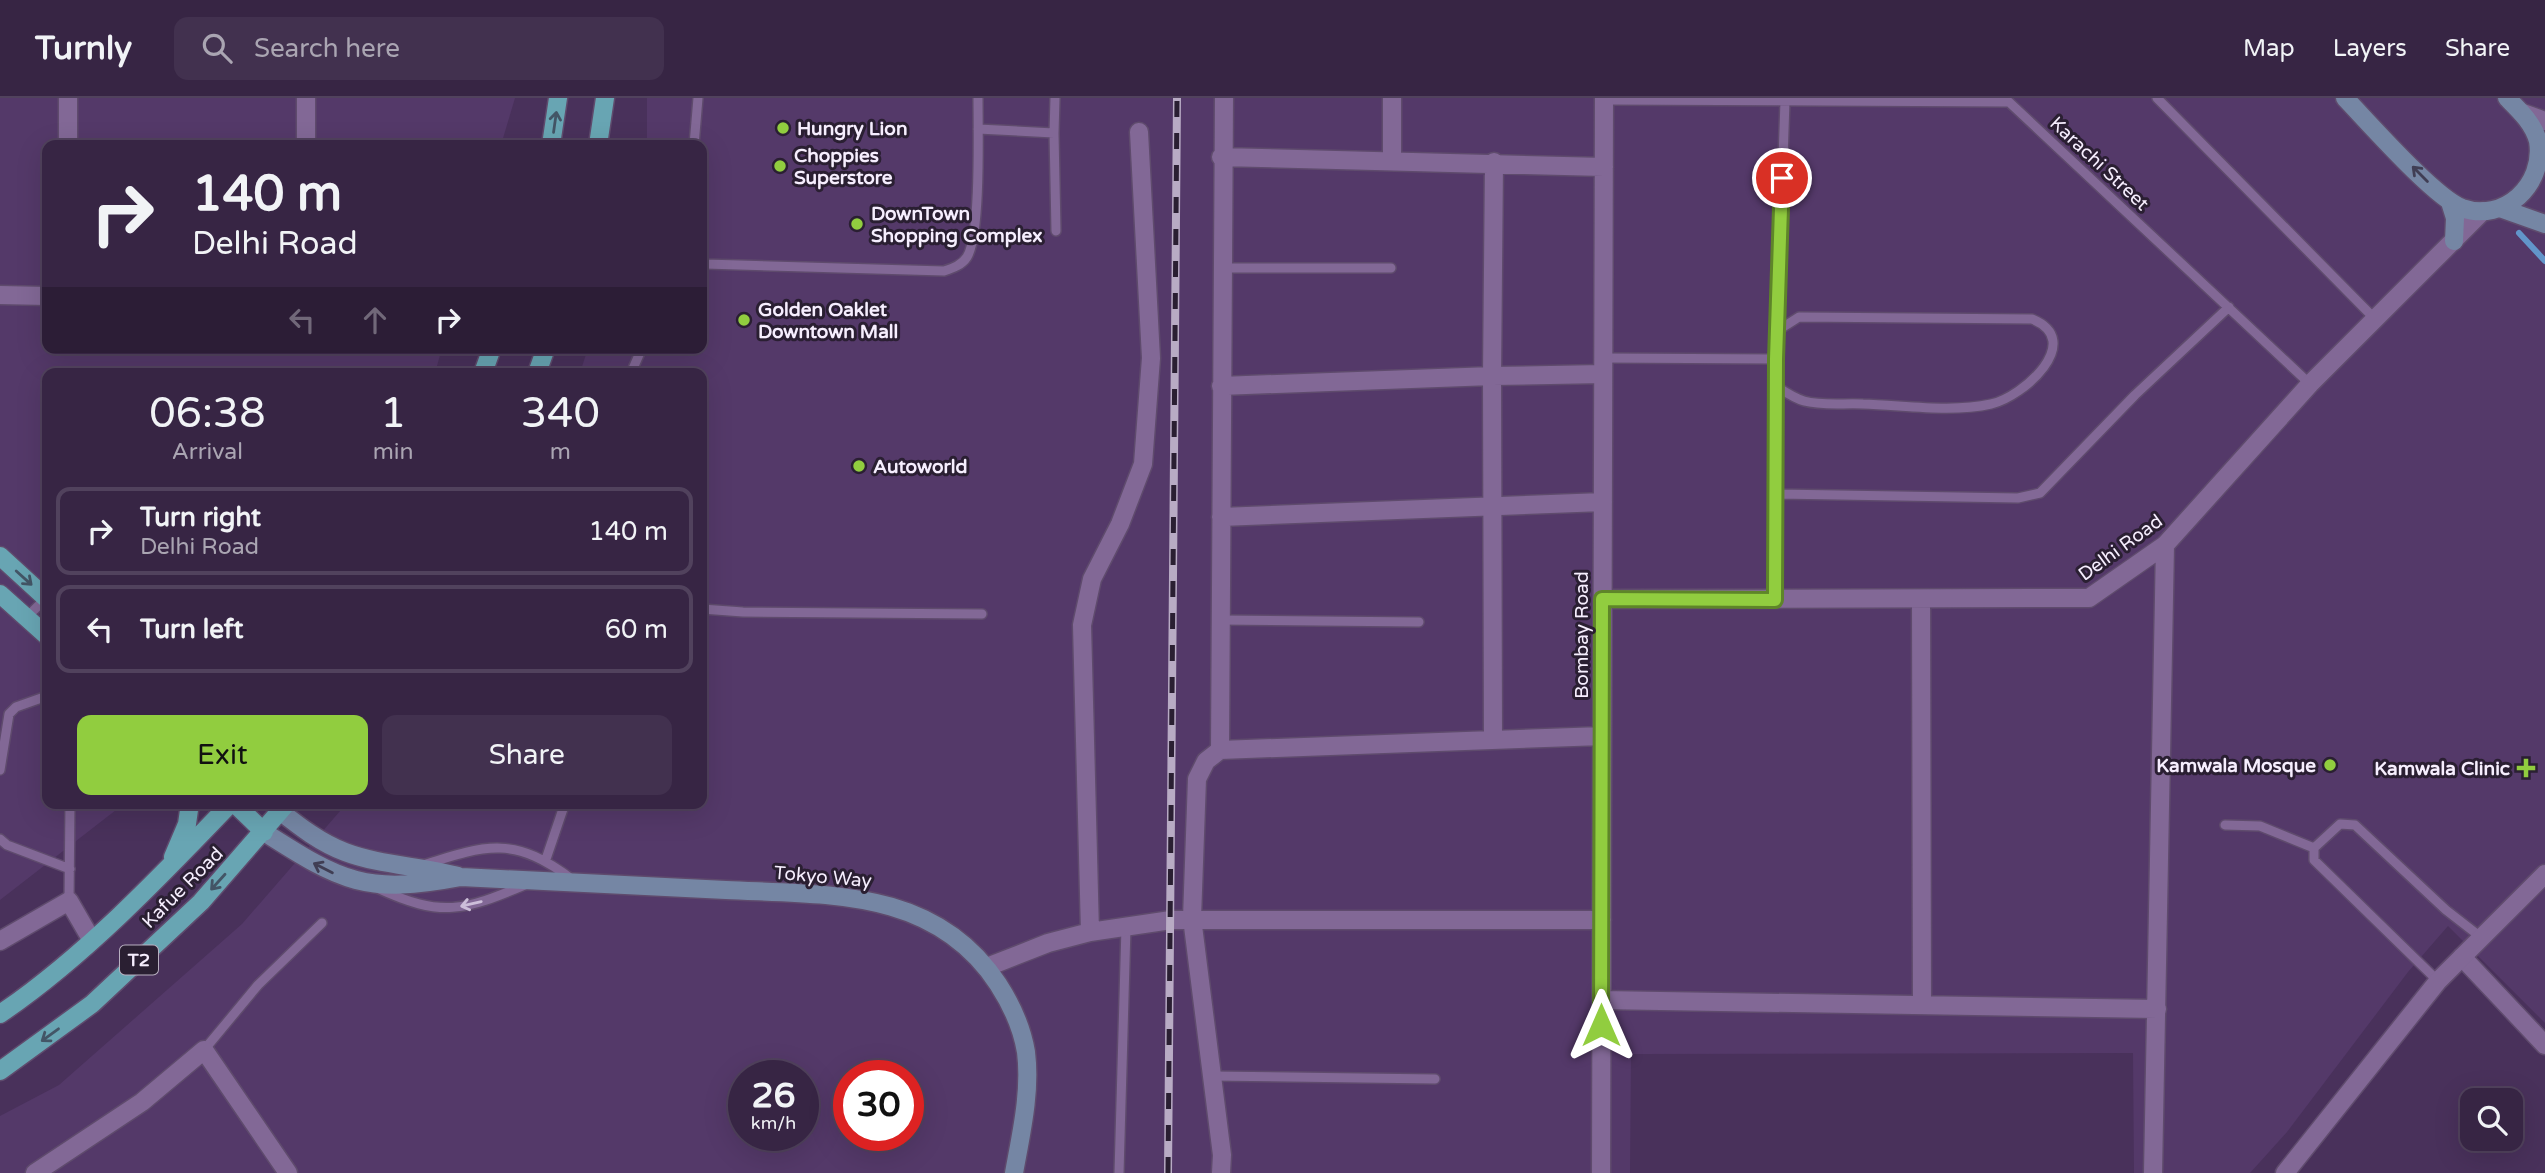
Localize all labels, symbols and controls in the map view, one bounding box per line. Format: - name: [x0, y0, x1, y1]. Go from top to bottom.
- search box: [174, 17, 664, 80]
- text: Turnly: [35, 29, 132, 68]
- icon: search: [198, 29, 236, 67]
- text: Search here: [254, 33, 400, 64]
- text: Map: [2243, 34, 2295, 63]
- text: Layers: [2333, 34, 2407, 63]
- text: Share: [2445, 34, 2510, 63]
- one-way arrow: [549, 111, 562, 134]
- street label: Karachi Street: [2045, 112, 2153, 215]
- place label: Hungry Lion: [797, 118, 907, 141]
- marker: Hungry Lion: [775, 120, 791, 136]
- place label: Choppies Superstore: [794, 145, 893, 190]
- pin: [1752, 148, 1812, 208]
- marker: Choppies Superstore: [772, 158, 788, 174]
- icon: arrive: [1763, 159, 1801, 197]
- text: 140 m: [192, 165, 342, 224]
- one-way arrow: [2412, 166, 2429, 183]
- icon: right: [77, 168, 168, 259]
- place label: DownTown Shopping Complex: [871, 203, 1042, 248]
- marker: DownTown Shopping Complex: [849, 216, 865, 232]
- text: Delhi Road: [192, 225, 358, 263]
- place label: Golden Oaklet Downtown Mall: [758, 299, 898, 343]
- icon: left: [283, 301, 321, 339]
- icon: ahead: [356, 301, 394, 339]
- icon: right: [429, 301, 467, 339]
- marker: Golden Oaklet Downtown Mall: [736, 312, 752, 328]
- text: 06:38: [149, 388, 266, 439]
- text: 1: [380, 388, 406, 439]
- text: 340: [521, 388, 600, 439]
- text: Arrival: [172, 438, 243, 466]
- text: min: [373, 438, 414, 466]
- text: m: [550, 438, 571, 466]
- place label: Autoworld: [873, 456, 968, 478]
- marker: Autoworld: [851, 458, 867, 474]
- text: Turn right: [140, 502, 261, 533]
- street label: Delhi Road: [2074, 510, 2167, 586]
- icon: right: [81, 512, 119, 550]
- text: 140 m: [588, 516, 668, 547]
- text: Delhi Road: [140, 533, 259, 561]
- one-way arrow: [15, 570, 33, 586]
- street label: Bombay Road: [1571, 571, 1593, 699]
- icon: left: [81, 610, 119, 648]
- text: Turn left: [140, 614, 243, 645]
- text: 60 m: [605, 614, 668, 645]
- button: Exit: [77, 715, 368, 795]
- button: Share: [382, 715, 672, 795]
- place label: Kamwala Mosque: [2156, 755, 2316, 778]
- marker: Kamwala Mosque: [2322, 757, 2338, 773]
- place label: Kamwala Clinic: [2374, 758, 2510, 780]
- marker: Kamwala Clinic: [2516, 758, 2536, 778]
- street label: Kafue Road: [138, 843, 228, 933]
- one-way arrow: [313, 861, 334, 874]
- street label: Tokyo Way: [773, 862, 873, 892]
- one-way arrow: [210, 873, 226, 891]
- one-way arrow: [460, 898, 483, 912]
- road number: T2: [120, 946, 158, 974]
- position arrow: [1564, 988, 1638, 1062]
- one-way arrow: [41, 1027, 60, 1042]
- speed limit sign: 30: [833, 1060, 924, 1151]
- text: 26: [752, 1075, 795, 1117]
- map controls: [2460, 1088, 2523, 1151]
- button: search: [2460, 1088, 2523, 1151]
- text: km/h: [751, 1112, 796, 1134]

